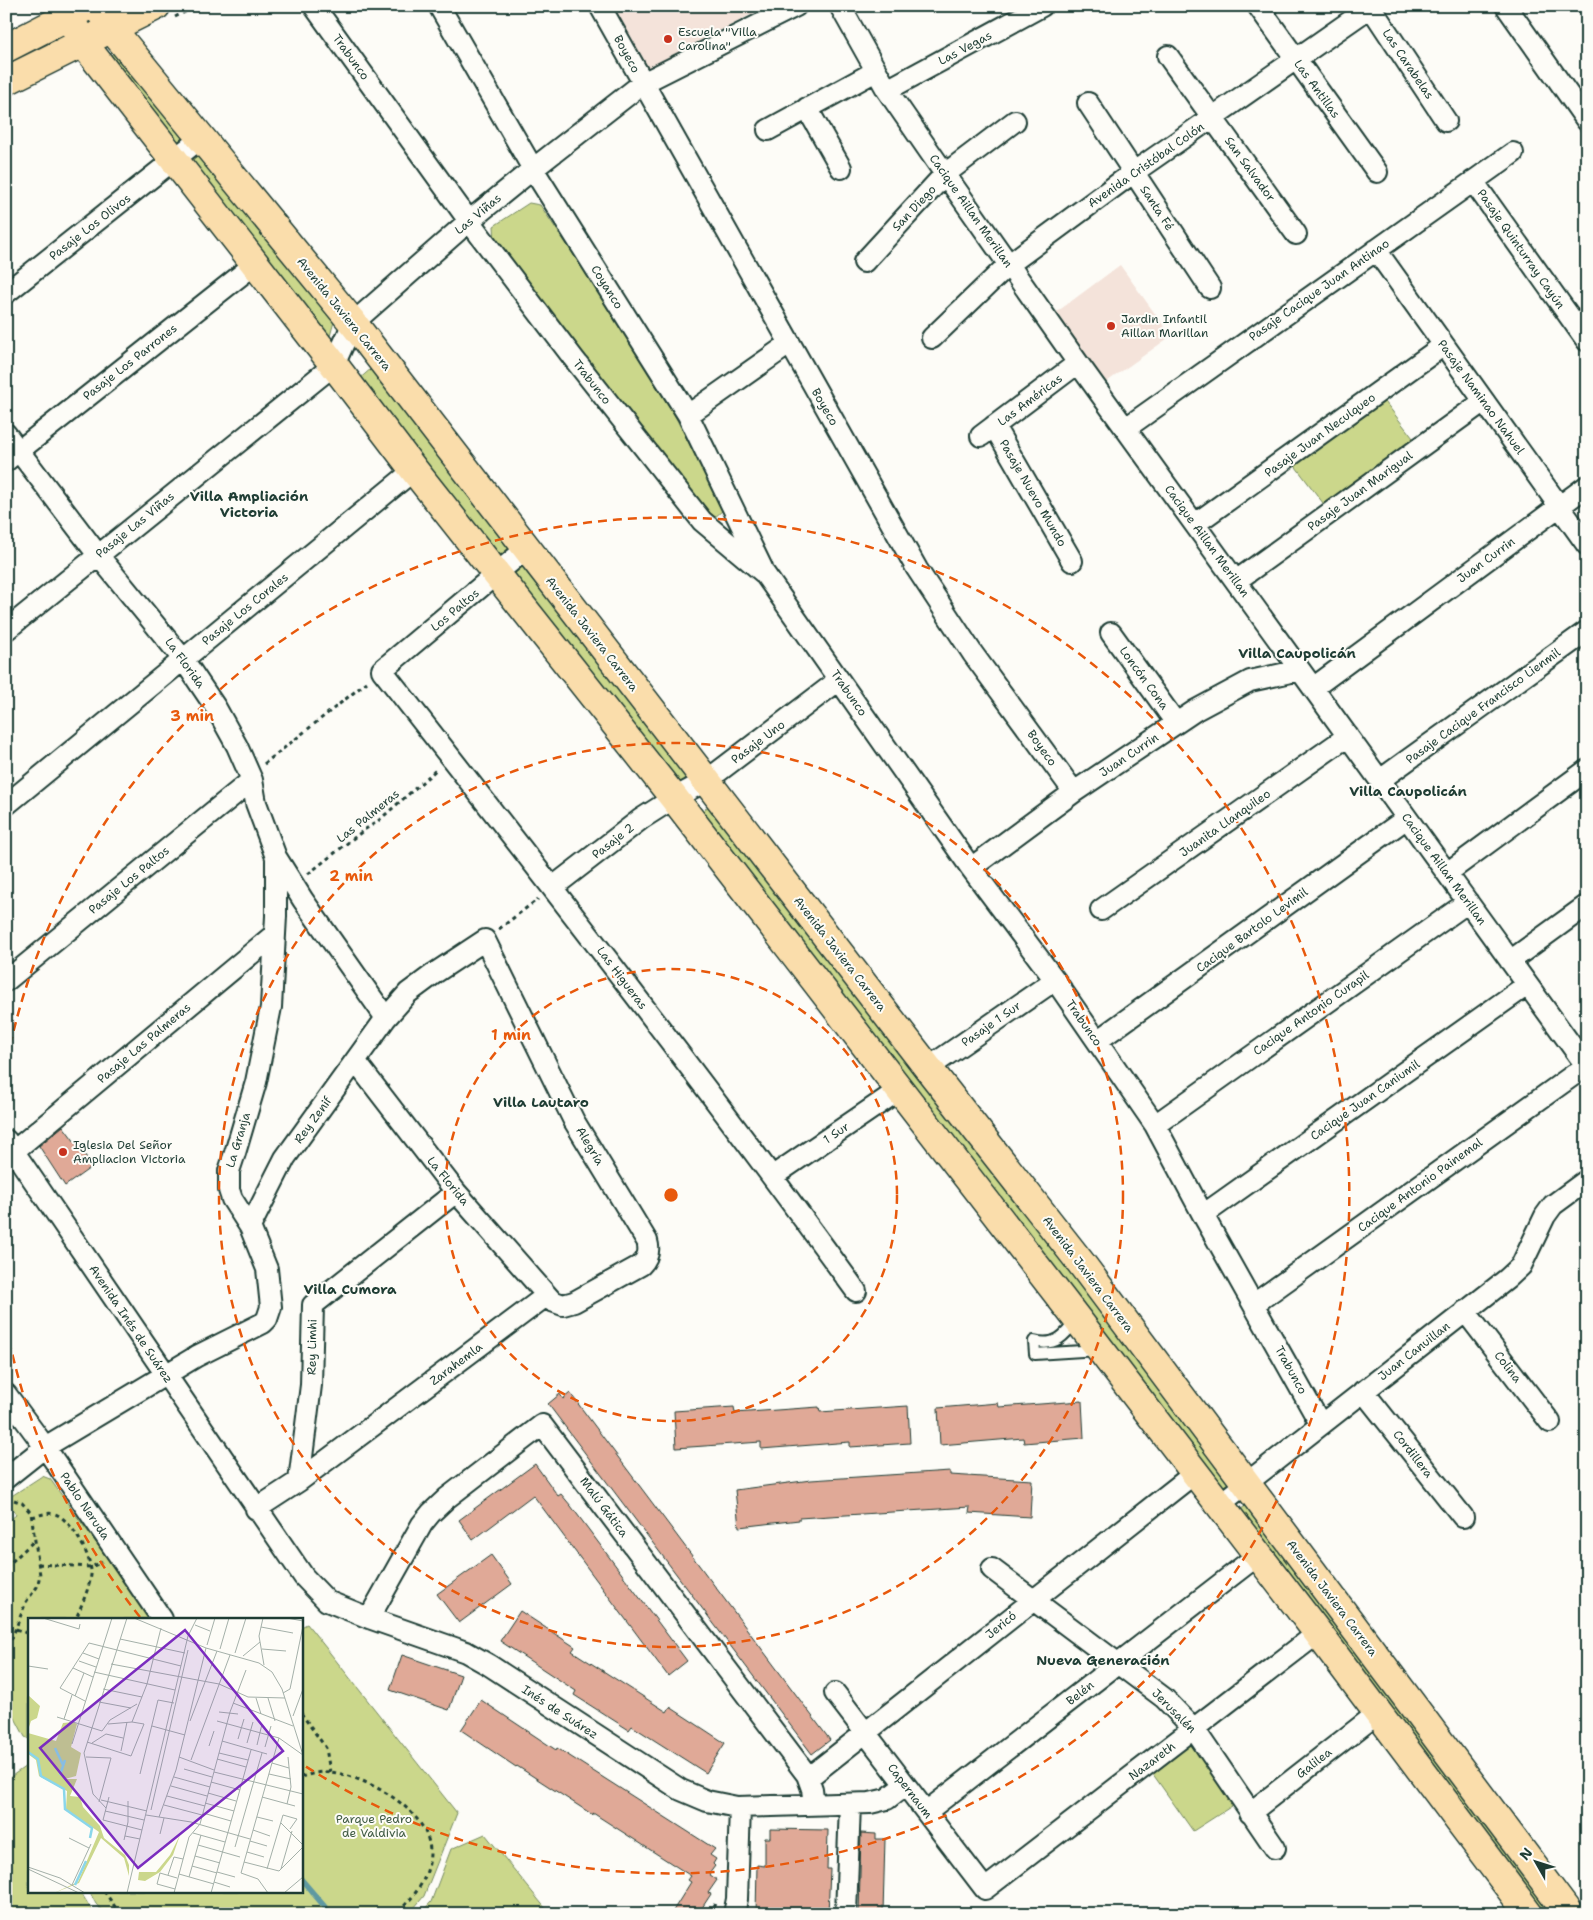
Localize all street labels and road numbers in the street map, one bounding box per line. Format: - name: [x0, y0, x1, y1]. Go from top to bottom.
- street label: Las Carabelas: [1379, 26, 1437, 102]
- street label: Las Vegas: [935, 27, 995, 69]
- street label: Trabunco: [329, 31, 373, 83]
- street label: Boyeco: [610, 32, 644, 76]
- street label: Las Antillas: [1290, 57, 1344, 122]
- street label: Avenida Cristóbal Colón: [1085, 119, 1207, 211]
- street label: San Salvador: [1221, 133, 1279, 205]
- street label: Cacique Aillan Merillan: [926, 151, 1016, 271]
- street label: San Diego: [888, 181, 940, 235]
- street label: Santa Fé: [1136, 182, 1178, 234]
- street label: Pasaje Quinturray Cayún: [1473, 186, 1569, 312]
- street label: Pasaje Los Olivos: [46, 190, 134, 264]
- street label: Las Viñas: [451, 190, 505, 238]
- street label: Pasaje Cacique Juan Antinao: [1246, 235, 1392, 345]
- street label: Avenida Javiera Carrera: [293, 254, 395, 374]
- street label: Coyanco: [587, 262, 627, 312]
- street label: Pasaje Los Parrones: [80, 320, 180, 404]
- street label: Pasaje Naminao Nahuel: [1434, 337, 1528, 458]
- street label: Trabunco: [569, 356, 615, 408]
- street label: Las Américas: [994, 370, 1066, 430]
- street label: Boyeco: [808, 385, 842, 429]
- street label: Pasaje Juan Neculqueo: [1261, 389, 1379, 481]
- street label: Pasaje Nuevo Mundo: [996, 436, 1070, 550]
- street label: Pasaje Juan Marigual: [1304, 447, 1416, 535]
- street label: Cacique Aillan Merillan: [1161, 482, 1253, 600]
- street label: Pasaje Las Viñas: [92, 488, 178, 562]
- street label: Juan Currin: [1454, 534, 1518, 586]
- street label: Pasaje Los Corales: [198, 569, 292, 649]
- street label: Avenida Javiera Carrera: [542, 573, 642, 695]
- street label: Los Paltos: [427, 585, 483, 635]
- street label: La Florida: [161, 635, 209, 692]
- street label: Loncón Cona: [1116, 643, 1173, 713]
- street label: Pasaje Cacique Francisco Lienmil: [1402, 644, 1564, 768]
- street label: Trabunco: [827, 667, 871, 719]
- street label: Pasaje Uno: [728, 717, 788, 767]
- street label: Boyeco: [1024, 727, 1060, 769]
- street label: Juan Currin: [1096, 729, 1162, 781]
- street label: Las Palmeras: [333, 786, 403, 846]
- street label: Juanita Llanquileo: [1176, 786, 1274, 860]
- street label: Cacique Aillan Merillan: [1398, 810, 1490, 928]
- street label: Pasaje 2: [589, 820, 637, 862]
- street label: Pasaje Los Paltos: [85, 842, 173, 918]
- street label: Cacique Bartolo Levimil: [1193, 884, 1311, 976]
- street label: Avenida Javiera Carrera: [790, 893, 890, 1015]
- street label: Las Higueras: [593, 943, 651, 1013]
- street label: Cacique Antonio Curapil: [1250, 967, 1372, 1059]
- street label: Pasaje 1 Sur: [958, 997, 1024, 1050]
- street label: Trabunco: [1062, 997, 1106, 1049]
- street label: Pasaje Las Palmeras: [94, 999, 194, 1087]
- street label: Cacique Juan Caniumil: [1307, 1056, 1423, 1144]
- street label: Rey Zenif: [291, 1093, 336, 1147]
- street label: La Granja: [222, 1110, 254, 1170]
- street label: 1 Sur: [820, 1118, 852, 1147]
- street label: Alegría: [572, 1124, 608, 1169]
- street label: Cacique Antonio Painemal: [1354, 1134, 1486, 1236]
- street label: La Florida: [423, 1153, 473, 1209]
- street label: Avenida Javiera Carrera: [1039, 1213, 1137, 1336]
- street label: Avenida Inés de Suárez: [85, 1262, 177, 1386]
- street label: Juan Canuillan: [1375, 1318, 1453, 1384]
- street label: Rey Limhi: [304, 1319, 320, 1375]
- street label: Zarahemla: [426, 1339, 486, 1389]
- street label: Trabunco: [1271, 1343, 1311, 1397]
- street label: Colina: [1491, 1348, 1526, 1386]
- street label: Cordillera: [1389, 1427, 1437, 1482]
- street label: Pablo Neruda: [56, 1469, 114, 1543]
- street label: Malú Gática: [576, 1474, 632, 1541]
- street label: Avenida Javiera Carrera: [1283, 1537, 1381, 1660]
- street label: Jericó: [982, 1608, 1020, 1642]
- street label: Belén: [1063, 1677, 1097, 1709]
- street label: Inés de Suárez: [519, 1681, 601, 1743]
- street label: Jerusalén: [1148, 1685, 1200, 1737]
- street label: Nazareth: [1125, 1738, 1179, 1784]
- street label: Galilea: [1293, 1744, 1335, 1782]
- street label: Capernaum: [884, 1760, 936, 1822]

